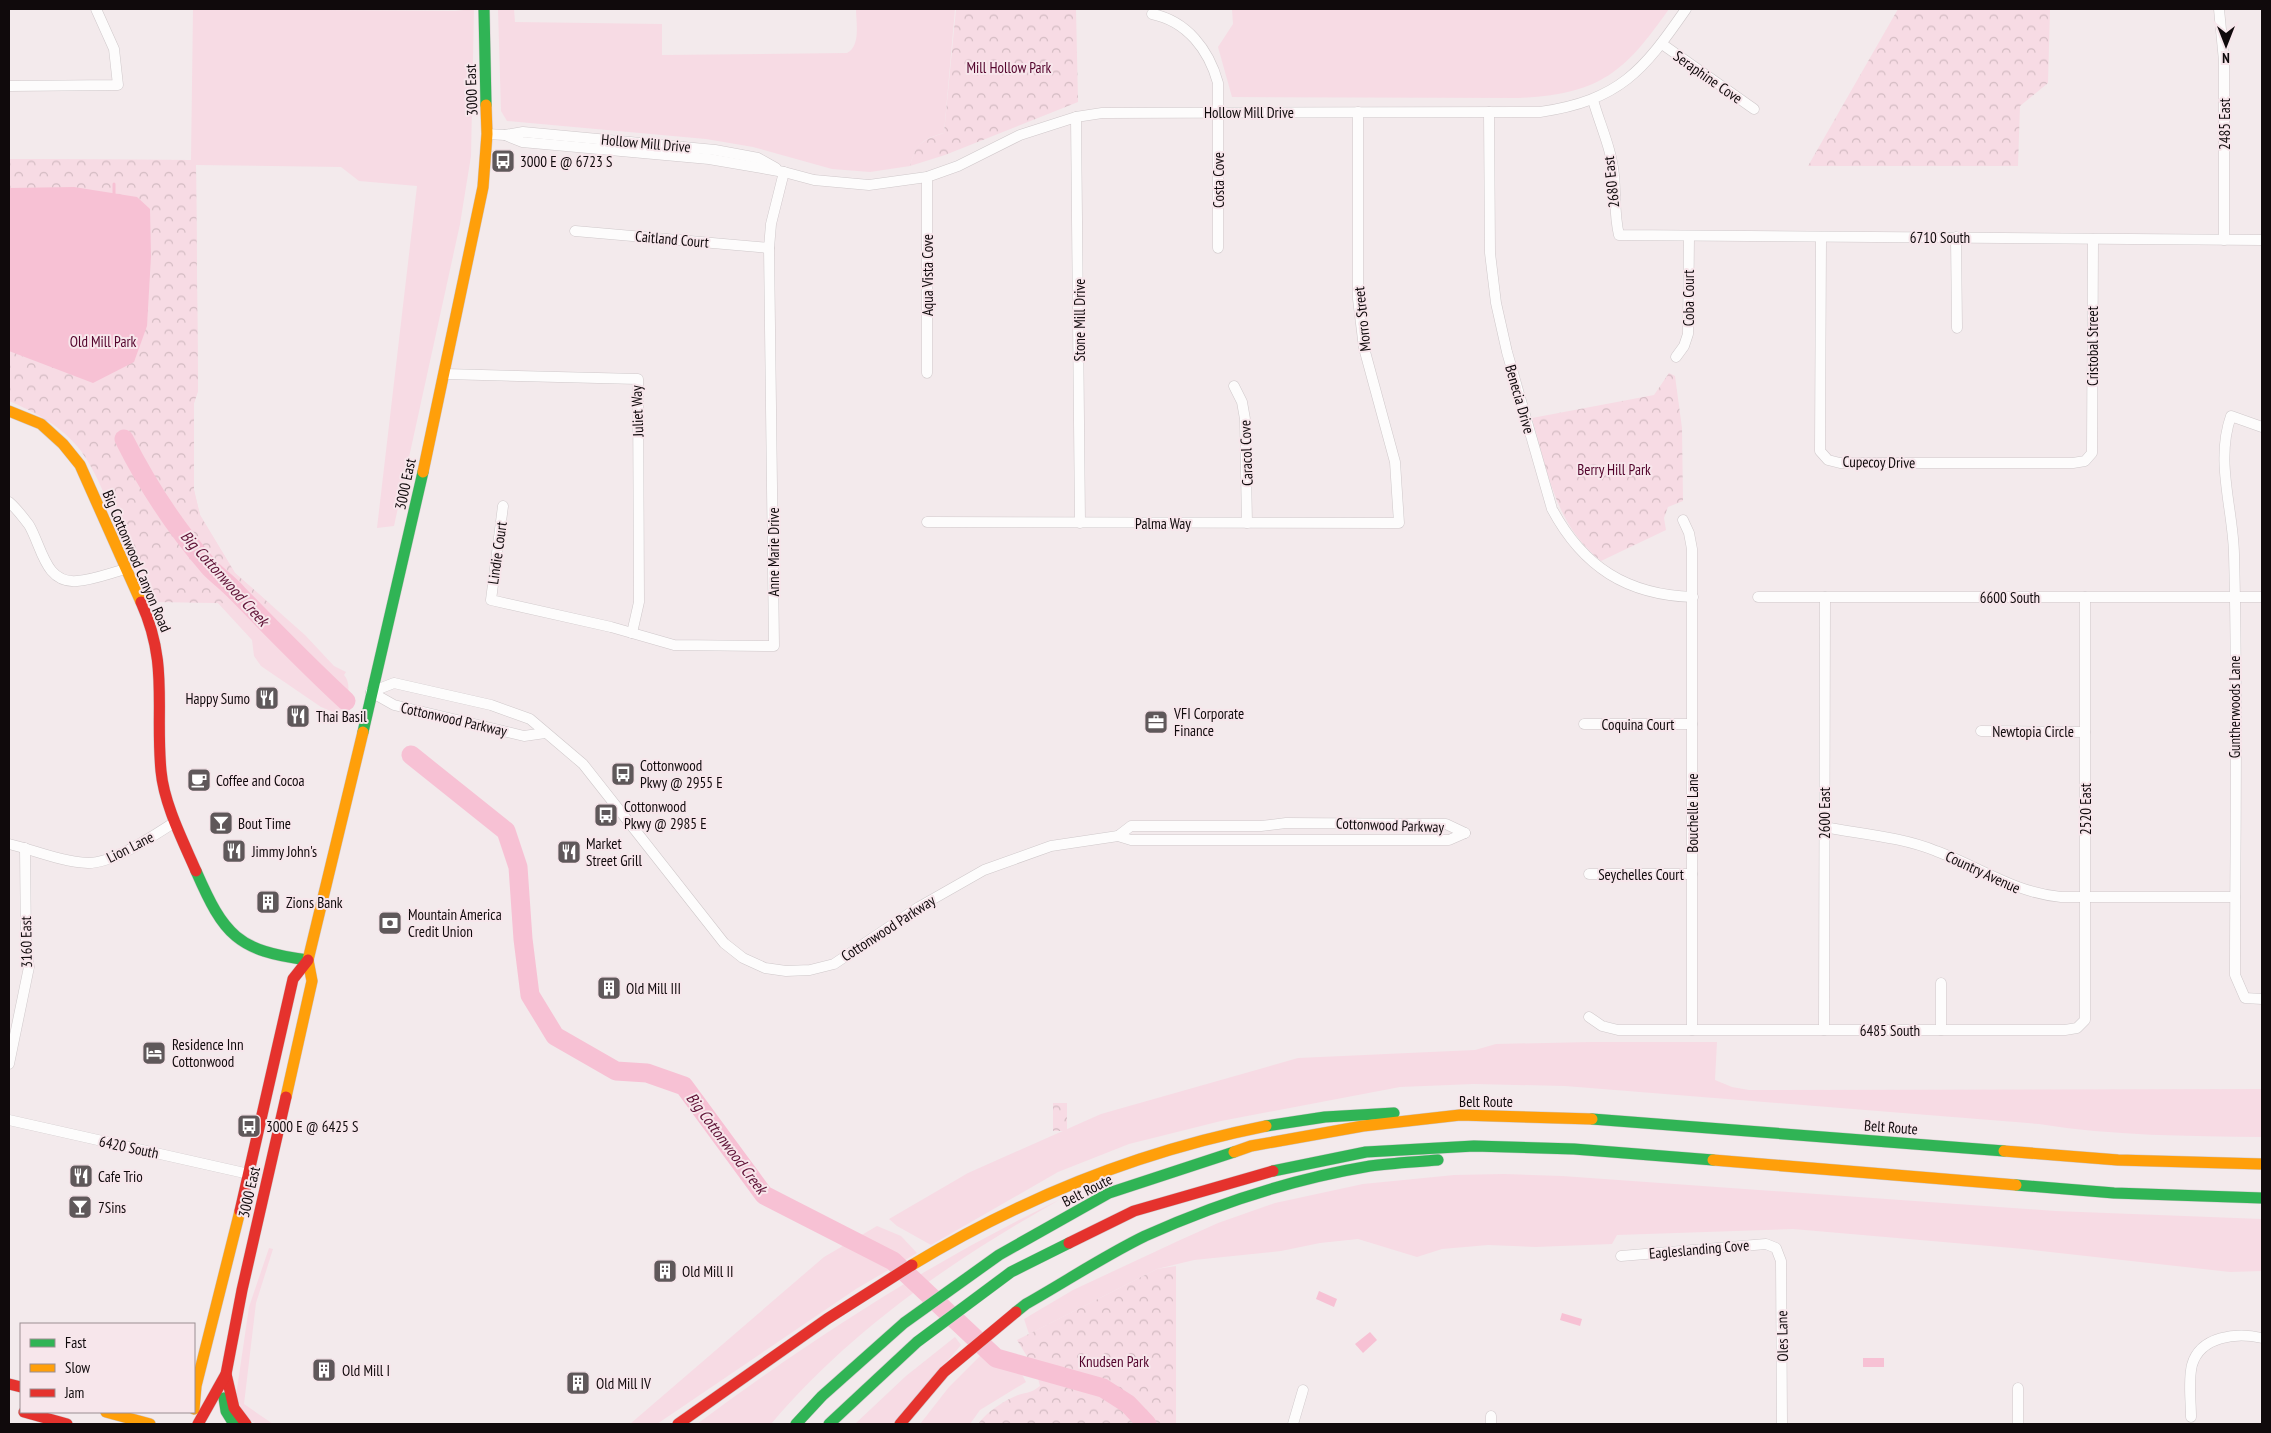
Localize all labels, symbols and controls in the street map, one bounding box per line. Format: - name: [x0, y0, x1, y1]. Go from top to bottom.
- north arrow: [2201, 20, 2251, 70]
- street label: Seraphine Cove: [1670, 46, 1746, 108]
- text: N: [2222, 49, 2230, 67]
- park label: Mill Hollow Park: [967, 58, 1052, 77]
- street label: 3000 East: [461, 64, 481, 116]
- street label: 2485 East: [2215, 98, 2234, 150]
- street label: Hollow Mill Drive: [1204, 103, 1294, 122]
- street label: Hollow Mill Drive: [600, 130, 692, 156]
- bus stop icon: 3000 E @ 6723 S: [490, 148, 516, 174]
- place label: 3000 E @ 6723 S: [520, 152, 612, 171]
- street label: Costa Cove: [1209, 152, 1228, 208]
- street label: 2680 East: [1599, 155, 1623, 209]
- street label: Caitland Court: [634, 226, 710, 252]
- street label: 6710 South: [1910, 228, 1970, 247]
- street label: Aqua Vista Cove: [918, 234, 937, 316]
- street label: Coba Court: [1679, 270, 1698, 326]
- street label: Stone Mill Drive: [1070, 278, 1089, 362]
- street label: Morro Street: [1349, 286, 1375, 352]
- street label: Cristobal Street: [2083, 306, 2102, 386]
- park label: Old Mill Park: [70, 332, 137, 351]
- street label: Benecia Drive: [1501, 362, 1539, 436]
- street label: Juliet Way: [627, 385, 647, 438]
- street label: Caracol Cove: [1235, 420, 1257, 486]
- street label: Cupecoy Drive: [1842, 452, 1916, 472]
- street label: 3000 East: [390, 457, 420, 511]
- park label: Berry Hill Park: [1577, 460, 1651, 479]
- street label: Big Cottonwood Canyon Road: [99, 487, 175, 635]
- street label: Anne Marie Drive: [764, 507, 783, 597]
- street label: Palma Way: [1135, 514, 1191, 533]
- street label: Lindie Court: [483, 520, 511, 586]
- water label: Big Cottonwood Creek: [177, 526, 274, 631]
- street label: 6600 South: [1980, 588, 2040, 607]
- street label: Guntherwoods Lane: [2225, 656, 2244, 758]
- restaurant icon: Happy Sumo: [254, 685, 280, 711]
- place label: Happy Sumo: [185, 689, 250, 708]
- street label: Cottonwood Parkway: [399, 698, 509, 741]
- restaurant icon: Thai Basil: [285, 703, 311, 729]
- place label: VFI Corporate Finance: [1173, 704, 1244, 740]
- place label: Thai Basil: [316, 707, 367, 726]
- office icon: VFI Corporate Finance: [1143, 709, 1169, 735]
- street label: Coquina Court: [1602, 715, 1674, 734]
- street label: Newtopia Circle: [1992, 722, 2074, 741]
- place label: Cottonwood Pkwy @ 2955 E: [640, 756, 723, 792]
- bus stop icon: Cottonwood Pkwy @ 2955 E: [610, 761, 636, 787]
- cafe icon: Coffee and Cocoa: [186, 767, 212, 793]
- place label: Coffee and Cocoa: [216, 771, 305, 790]
- street label: Bouchelle Lane: [1683, 773, 1702, 853]
- street label: 2520 East: [2076, 783, 2095, 835]
- street label: 2600 East: [1815, 787, 1834, 839]
- place label: Cottonwood Pkwy @ 2985 E: [624, 797, 707, 833]
- bus stop icon: Cottonwood Pkwy @ 2985 E: [593, 802, 619, 828]
- bar icon: Bout Time: [208, 810, 234, 836]
- place label: Bout Time: [238, 814, 291, 833]
- street label: Cottonwood Parkway: [1336, 814, 1445, 836]
- street label: Lion Lane: [103, 827, 157, 867]
- place label: Market Street Grill: [586, 834, 642, 870]
- restaurant icon: Jimmy John's: [221, 838, 247, 864]
- restaurant icon: Market Street Grill: [556, 839, 582, 865]
- place label: Jimmy John's: [251, 842, 317, 861]
- street label: Country Avenue: [1943, 846, 2023, 898]
- street label: Seychelles Court: [1598, 865, 1684, 884]
- building icon: Zions Bank: [255, 889, 281, 915]
- street label: Cottonwood Parkway: [837, 890, 939, 965]
- place label: Zions Bank: [286, 893, 343, 912]
- place label: Mountain America Credit Union: [408, 905, 502, 941]
- bank icon: Mountain America Credit Union: [377, 910, 403, 936]
- street label: 3160 East: [16, 916, 36, 968]
- building icon: Old Mill III: [596, 975, 622, 1001]
- place label: Old Mill III: [626, 979, 681, 998]
- street label: 6485 South: [1860, 1021, 1920, 1040]
- place label: Residence Inn Cottonwood: [172, 1035, 244, 1071]
- hotel icon: Residence Inn Cottonwood: [141, 1040, 167, 1066]
- water label: Big Cottonwood Creek: [682, 1088, 773, 1199]
- street label: Belt Route: [1459, 1092, 1513, 1111]
- bus stop icon: 3000 E @ 6425 S: [236, 1113, 262, 1139]
- street label: Belt Route: [1863, 1116, 1919, 1138]
- place label: 3000 E @ 6425 S: [266, 1117, 358, 1136]
- street label: 6420 South: [98, 1131, 160, 1163]
- restaurant icon: Cafe Trio: [68, 1163, 94, 1189]
- street label: 3000 East: [234, 1165, 264, 1219]
- place label: Cafe Trio: [98, 1167, 143, 1186]
- street label: Belt Route: [1059, 1169, 1115, 1211]
- bar icon: 7Sins: [67, 1194, 93, 1220]
- place label: 7Sins: [98, 1198, 126, 1217]
- street label: Eagleslanding Cove: [1648, 1235, 1750, 1263]
- building icon: Old Mill II: [652, 1258, 678, 1284]
- place label: Old Mill II: [682, 1262, 733, 1281]
- street label: Oles Lane: [1772, 1310, 1792, 1362]
- legend: [20, 1323, 195, 1413]
- text: Fast: [65, 1333, 86, 1352]
- park label: Knudsen Park: [1079, 1352, 1149, 1371]
- building icon: Old Mill I: [311, 1357, 337, 1383]
- text: Slow: [65, 1358, 90, 1377]
- place label: Old Mill I: [342, 1361, 390, 1380]
- building icon: Old Mill IV: [565, 1370, 591, 1396]
- place label: Old Mill IV: [596, 1374, 651, 1393]
- text: Jam: [64, 1383, 84, 1402]

